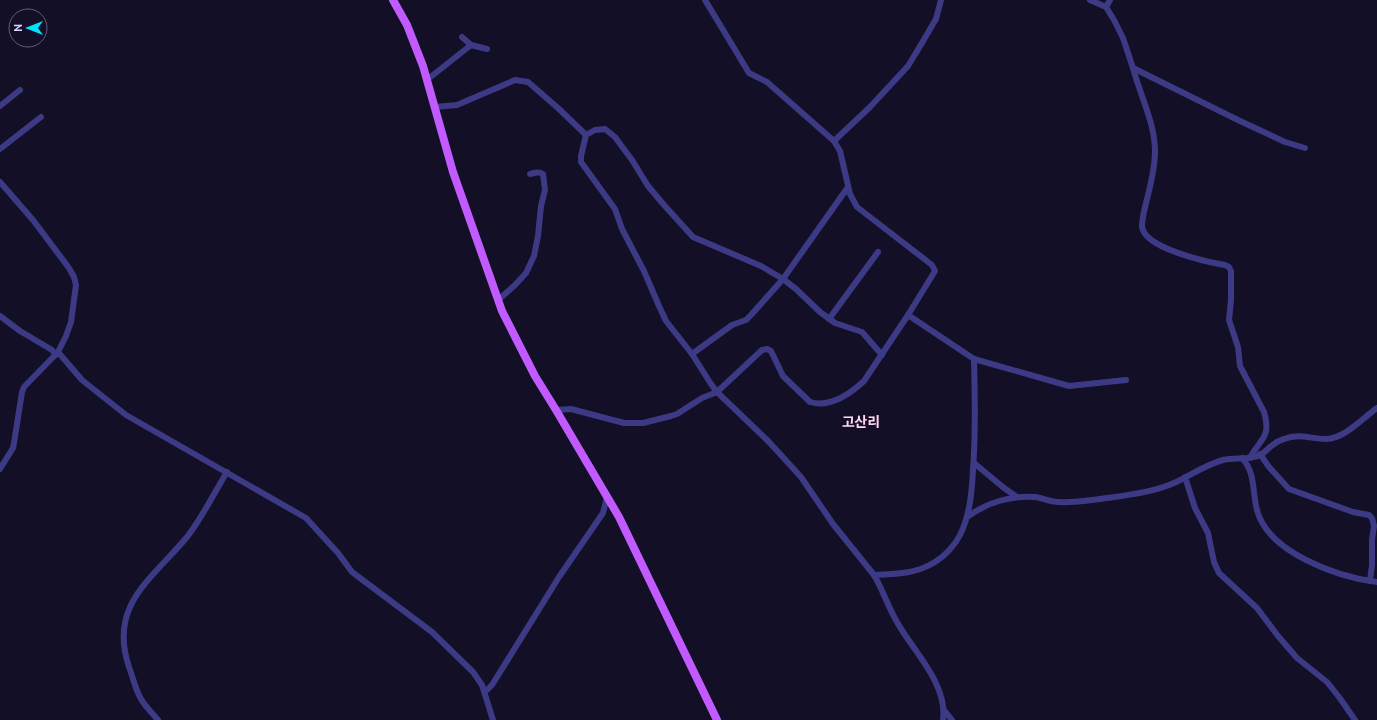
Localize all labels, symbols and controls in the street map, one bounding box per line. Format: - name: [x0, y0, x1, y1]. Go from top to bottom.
- north arrow: [8, 8, 48, 48]
- text: N: [12, 24, 24, 32]
- district label: 고산리: [842, 414, 880, 430]

